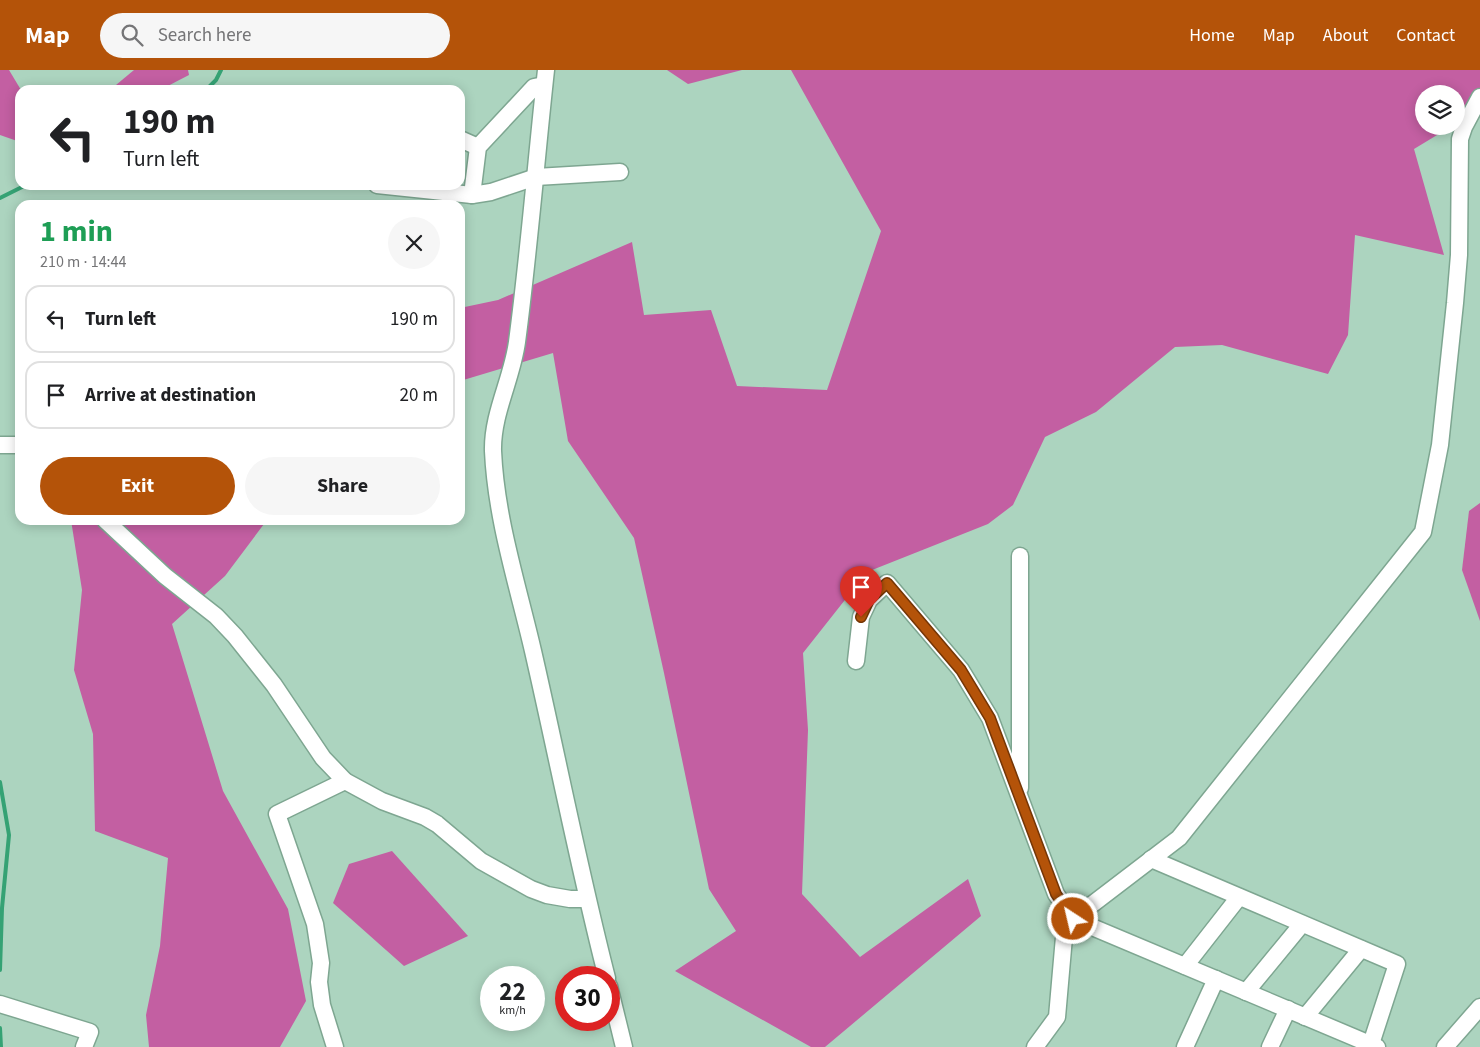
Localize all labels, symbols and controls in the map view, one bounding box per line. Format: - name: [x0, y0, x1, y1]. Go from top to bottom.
- search box: [100, 13, 450, 58]
- text: Map: [25, 18, 70, 53]
- icon: search: [118, 21, 146, 49]
- text: Search here: [158, 22, 251, 49]
- text: Home: [1189, 23, 1235, 48]
- text: Map: [1263, 23, 1295, 48]
- text: About: [1323, 23, 1368, 48]
- text: Contact: [1396, 23, 1455, 48]
- map controls: [1415, 85, 1465, 135]
- button: layers: [1415, 85, 1465, 135]
- text: 190 m: [123, 97, 215, 147]
- icon: left: [40, 105, 105, 170]
- text: Turn left: [123, 143, 199, 175]
- text: 1 min: [40, 210, 113, 253]
- button: close: [388, 217, 440, 269]
- text: 210 m · 14:44: [40, 251, 127, 273]
- icon: left: [42, 305, 70, 333]
- text: Turn left: [85, 306, 156, 333]
- text: 190 m: [390, 306, 438, 333]
- icon: arrive: [42, 381, 70, 409]
- text: Arrive at destination: [85, 382, 256, 409]
- text: 20 m: [400, 382, 438, 409]
- button: Exit: [40, 457, 235, 515]
- button: Share: [245, 457, 440, 515]
- pin: [840, 566, 882, 617]
- icon: arrive: [847, 573, 875, 601]
- position arrow: [1046, 892, 1098, 944]
- speed limit sign: 30: [555, 966, 620, 1031]
- text: 22: [499, 974, 526, 1010]
- text: km/h: [499, 1002, 526, 1019]

